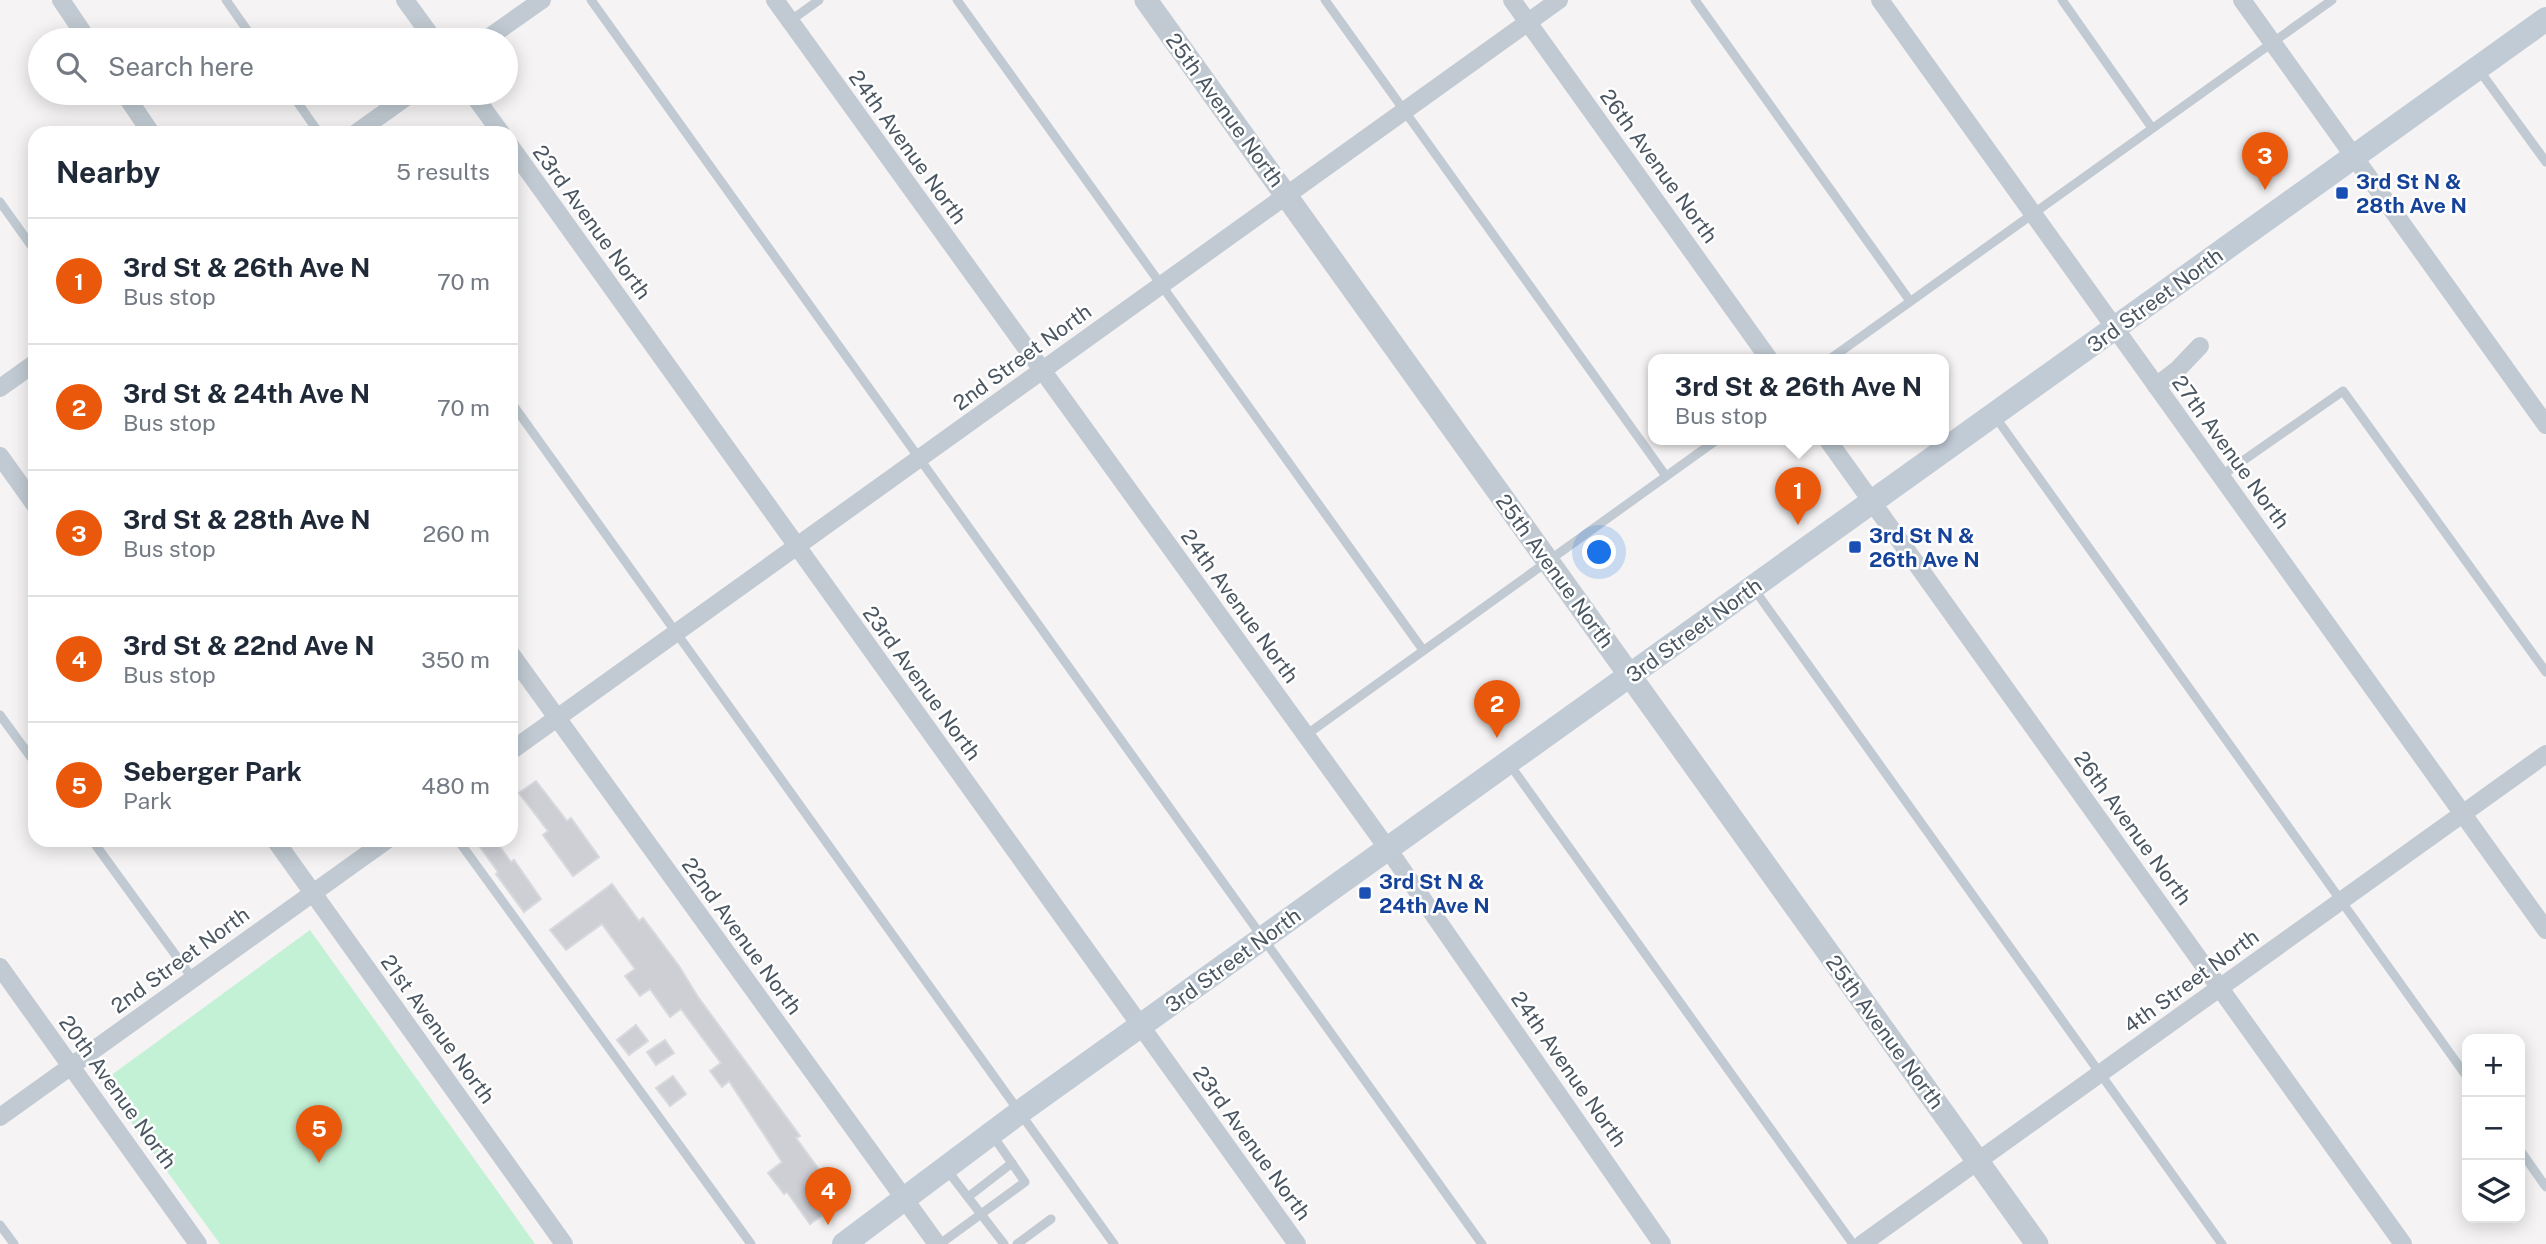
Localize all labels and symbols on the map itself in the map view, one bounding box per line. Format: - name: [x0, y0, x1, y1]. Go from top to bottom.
- street label: 25th Avenue North: [1161, 28, 1289, 192]
- street label: 24th Avenue North: [844, 65, 972, 229]
- street label: 26th Avenue North: [1595, 84, 1723, 248]
- pin: 3: [2242, 132, 2288, 190]
- street label: 23rd Avenue North: [528, 140, 656, 304]
- place label: 3rd St N & 28th Ave N: [2356, 169, 2467, 218]
- marker: 3rd St N & 28th Ave N: [2334, 185, 2350, 201]
- street label: 3rd Street North: [2082, 243, 2228, 357]
- street label: 2nd Street North: [948, 299, 1096, 415]
- street label: 27th Avenue North: [2167, 370, 2295, 534]
- pin: 1: [1775, 467, 1821, 525]
- street label: 25th Avenue North: [1491, 489, 1619, 653]
- place label: 3rd St N & 26th Ave N: [1869, 523, 1980, 572]
- street label: 24th Avenue North: [1176, 524, 1304, 688]
- your location: [1582, 535, 1616, 569]
- marker: 3rd St N & 26th Ave N: [1847, 539, 1863, 555]
- street label: 3rd Street North: [1621, 573, 1767, 687]
- street label: 23rd Avenue North: [858, 601, 986, 765]
- pin: 2: [1474, 680, 1520, 738]
- street label: 26th Avenue North: [2069, 746, 2197, 910]
- street label: 22nd Avenue North: [677, 853, 807, 1019]
- place label: 3rd St N & 24th Ave N: [1379, 869, 1490, 918]
- marker: 3rd St N & 24th Ave N: [1357, 885, 1373, 901]
- street label: 2nd Street North: [106, 902, 254, 1018]
- street label: 3rd Street North: [1160, 903, 1306, 1017]
- street label: 4th Street North: [2119, 924, 2263, 1038]
- street label: 21st Avenue North: [376, 950, 500, 1108]
- street label: 25th Avenue North: [1821, 950, 1949, 1114]
- street label: 24th Avenue North: [1506, 986, 1632, 1152]
- street label: 20th Avenue North: [54, 1010, 182, 1174]
- street label: 23rd Avenue North: [1188, 1061, 1316, 1225]
- pin: 5: [296, 1105, 342, 1163]
- pin: 4: [805, 1167, 851, 1225]

